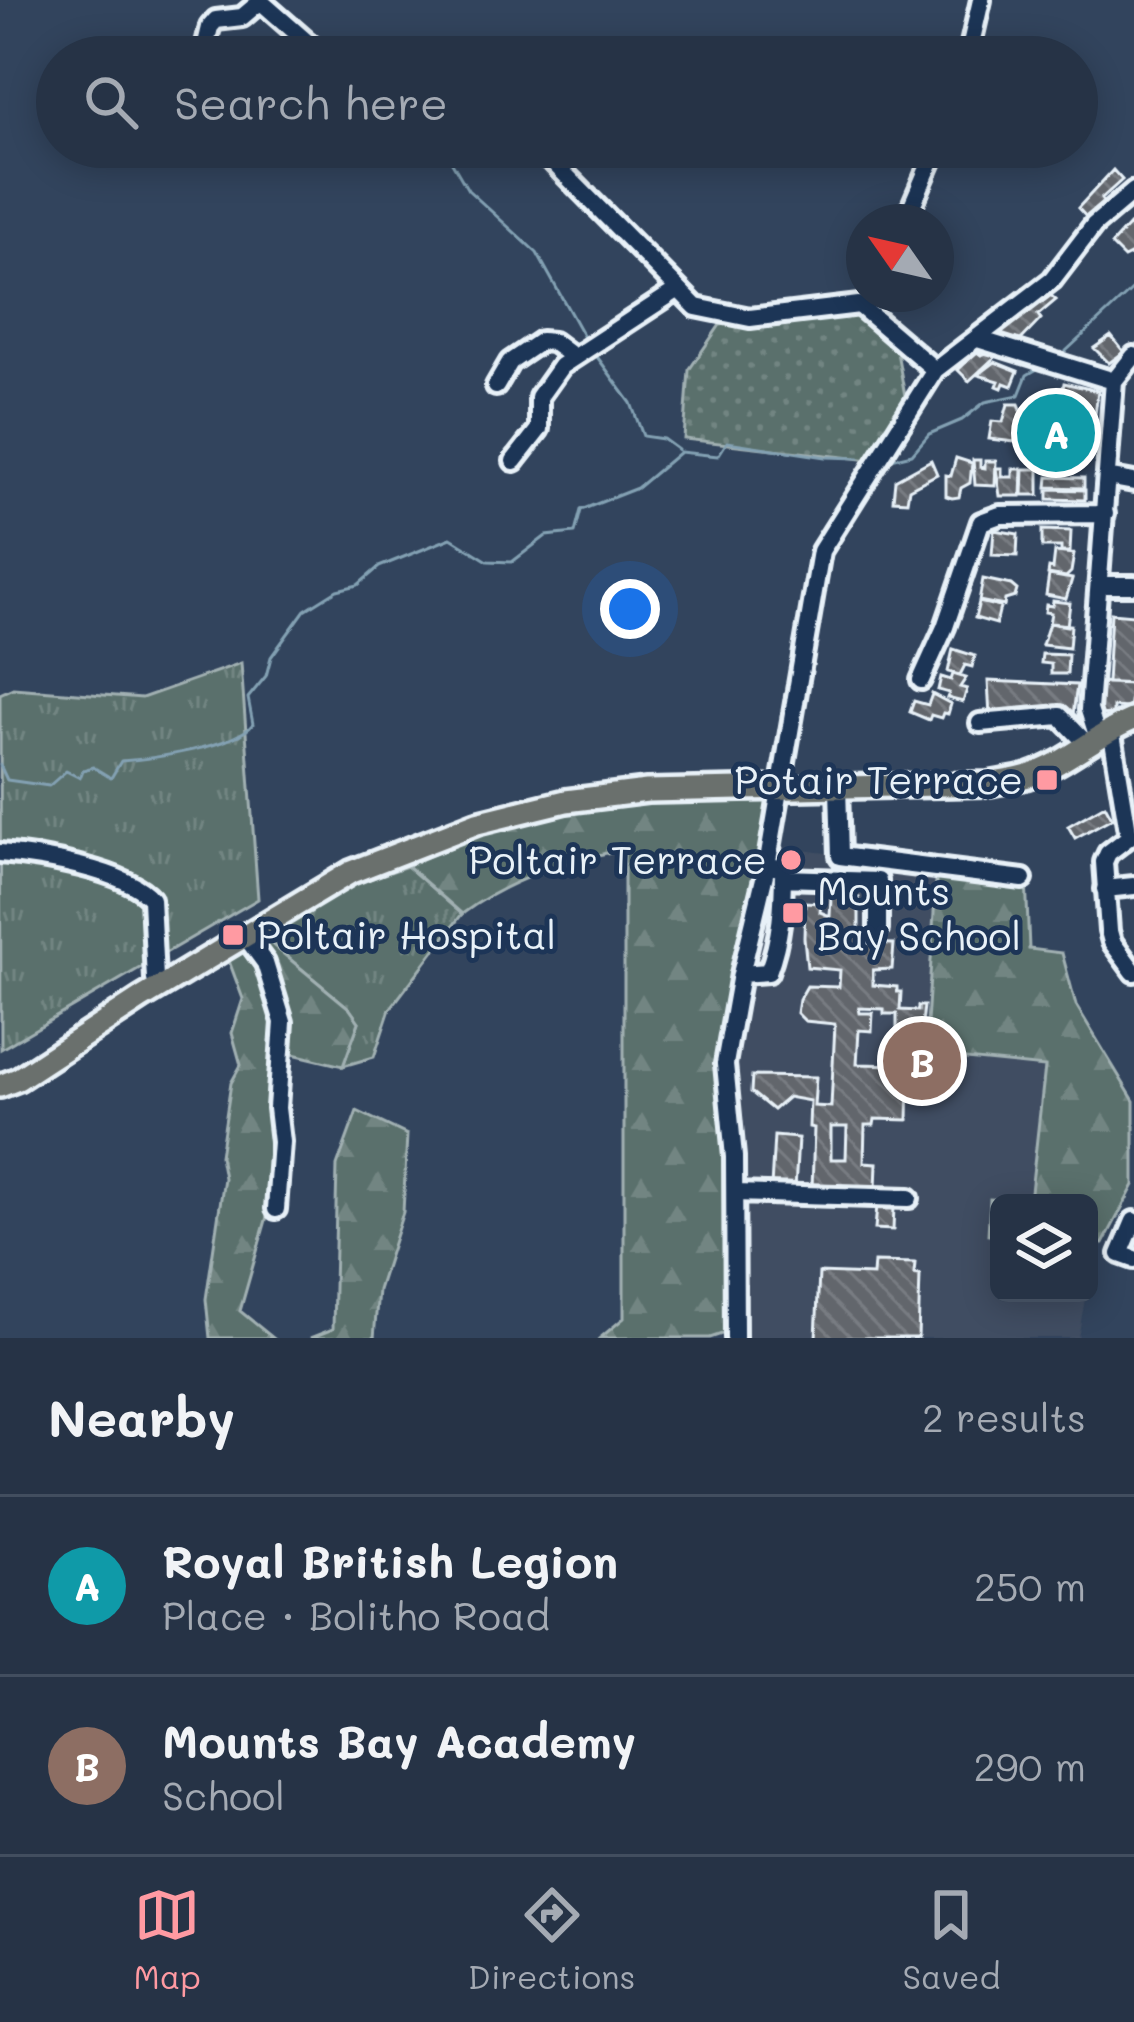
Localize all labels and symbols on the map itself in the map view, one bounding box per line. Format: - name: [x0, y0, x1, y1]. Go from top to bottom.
- north arrow: [846, 204, 954, 312]
- pin: A: [1017, 388, 1095, 478]
- your location: [600, 579, 660, 639]
- place label: Potair Terrace: [734, 753, 1023, 804]
- marker: Potair Terrace: [1034, 767, 1060, 793]
- place label: Poltair Terrace: [468, 833, 767, 884]
- marker: Poltair Terrace: [778, 847, 804, 873]
- place label: Mounts Bay School: [817, 864, 1021, 960]
- marker: Mounts Bay School: [780, 900, 806, 926]
- place label: Poltair Hospital: [257, 908, 556, 959]
- marker: Poltair Hospital: [220, 922, 246, 948]
- pin: B: [883, 1016, 961, 1106]

